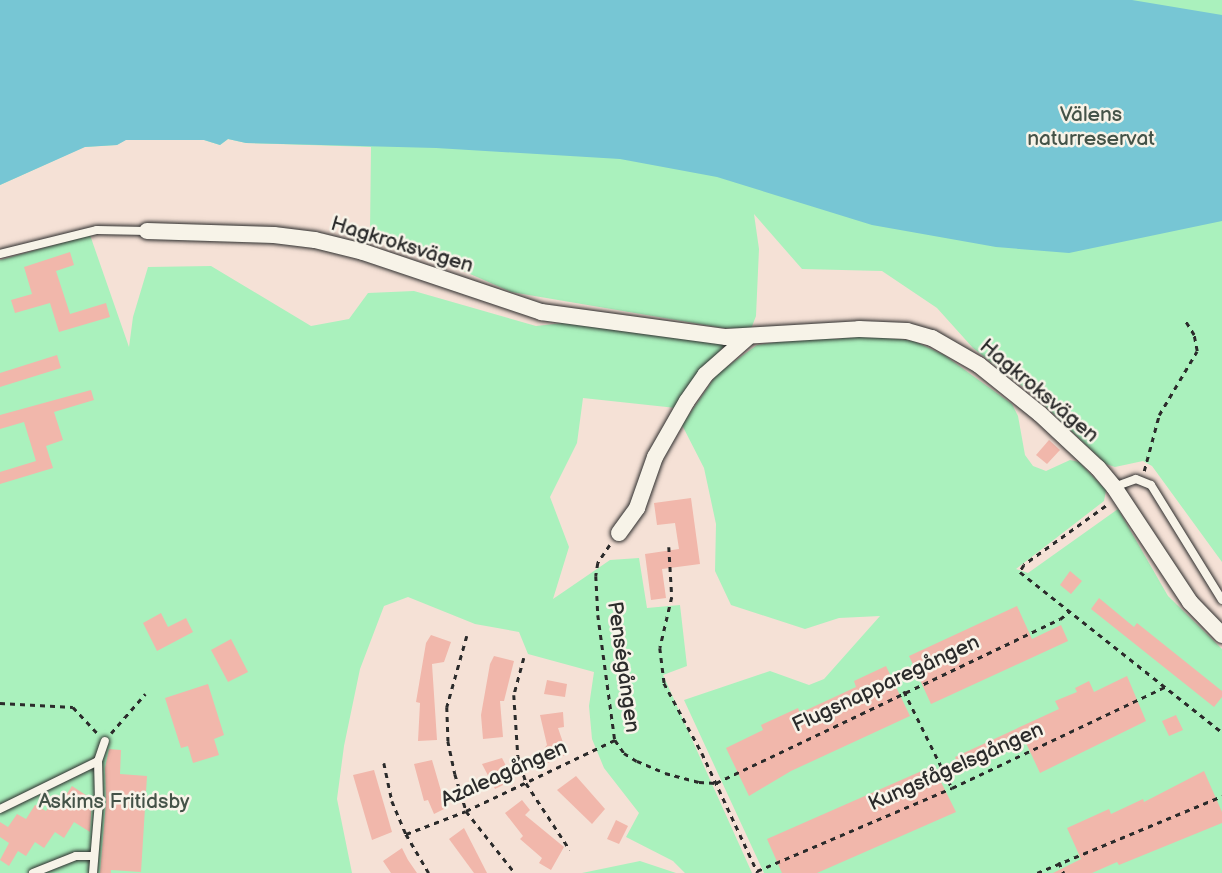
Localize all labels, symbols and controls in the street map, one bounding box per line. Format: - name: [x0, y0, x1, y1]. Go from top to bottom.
- park label: Välens naturreservat: [1027, 102, 1155, 152]
- street label: Hagkroksvägen: [328, 211, 476, 279]
- street label: Hagkroksvägen: [974, 334, 1104, 448]
- street label: Penségången: [601, 600, 645, 734]
- street label: Flugsnapparegången: [789, 630, 983, 738]
- street label: Kungsfågelsgången: [865, 717, 1047, 817]
- street label: Azaleagången: [437, 735, 571, 813]
- park label: Askims Fritidsby: [39, 789, 189, 815]

